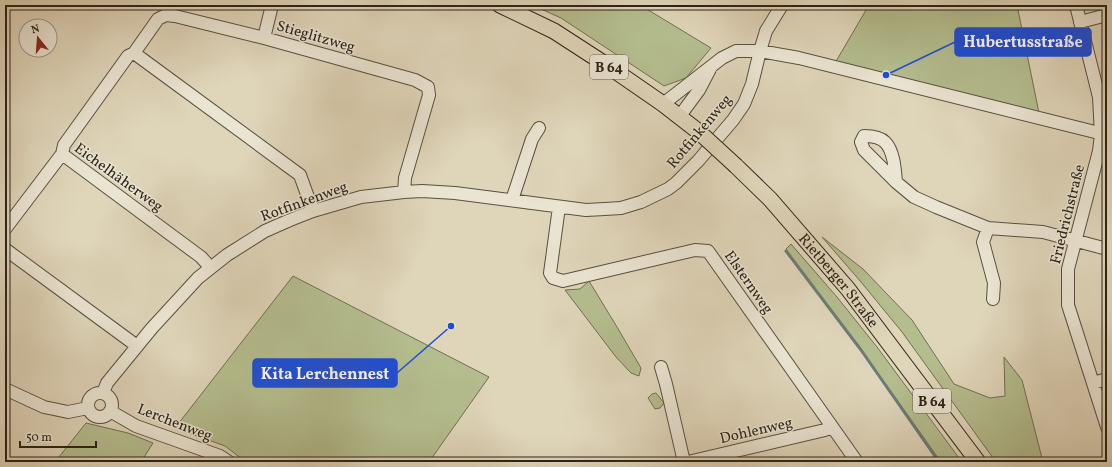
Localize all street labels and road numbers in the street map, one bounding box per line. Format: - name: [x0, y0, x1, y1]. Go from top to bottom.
- street label: Stieglitzweg: [274, 16, 358, 59]
- road number: B 64: [590, 55, 628, 79]
- street label: Rotfinkenweg: [663, 90, 738, 174]
- street label: Eichelhäherweg: [69, 139, 167, 218]
- street label: Friedrichstraße: [1046, 162, 1091, 266]
- street label: Rotfinkenweg: [258, 177, 351, 228]
- street label: Rietberger Straße: [793, 230, 883, 333]
- street label: Elsternweg: [718, 247, 778, 319]
- road number: B 64: [913, 389, 951, 413]
- street label: Lerchenweg: [134, 399, 215, 447]
- street label: Dohlenweg: [718, 413, 795, 450]

